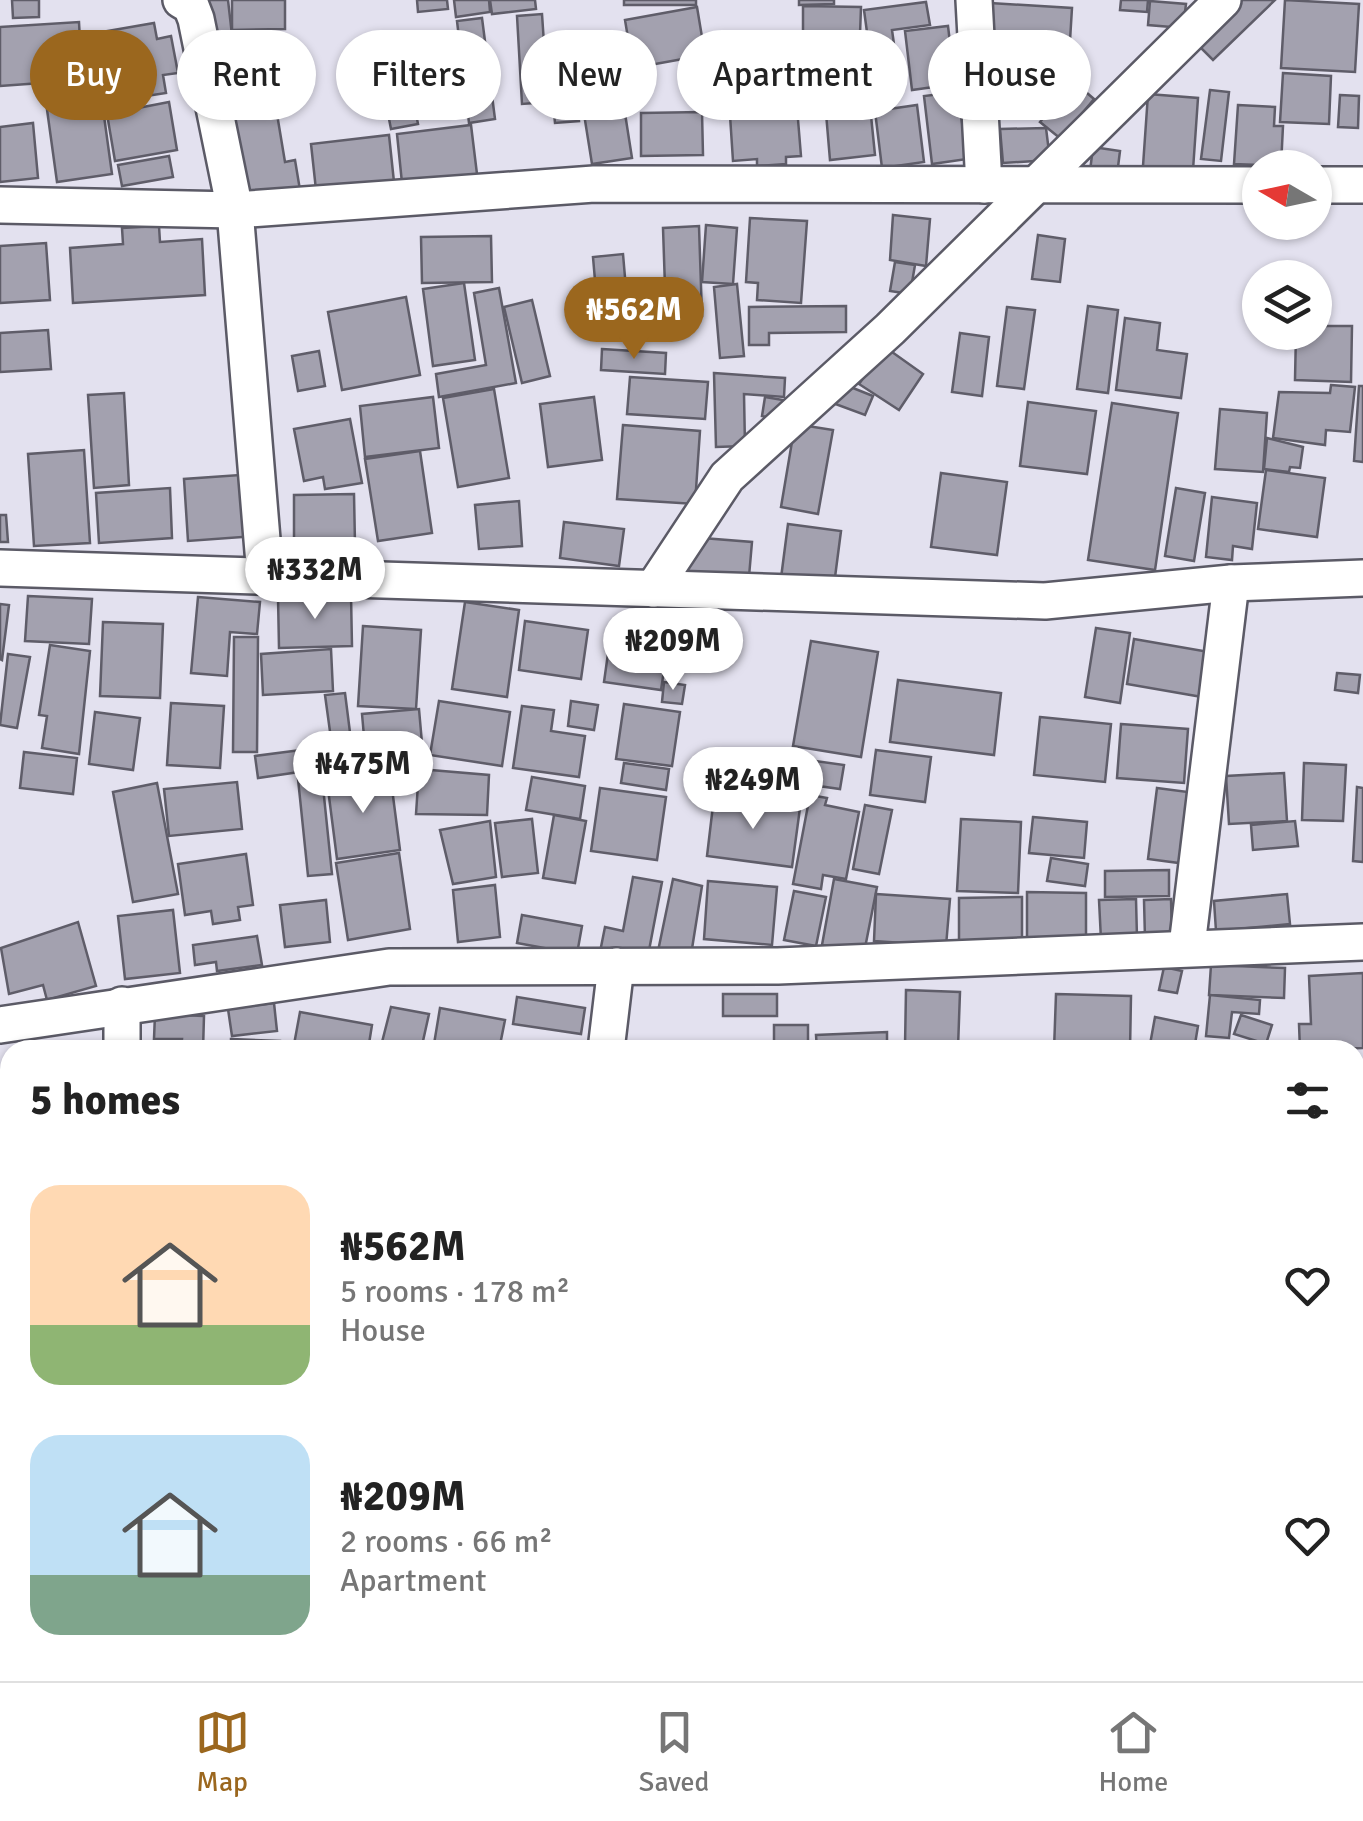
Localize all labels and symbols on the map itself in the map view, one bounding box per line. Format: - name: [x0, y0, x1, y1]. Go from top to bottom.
- north arrow: [1242, 150, 1332, 240]
- pin: ₦562M: [564, 277, 704, 362]
- pin: ₦332M: [245, 537, 385, 622]
- pin: ₦209M: [603, 608, 743, 693]
- pin: ₦475M: [293, 731, 433, 816]
- pin: ₦249M: [683, 747, 823, 832]

